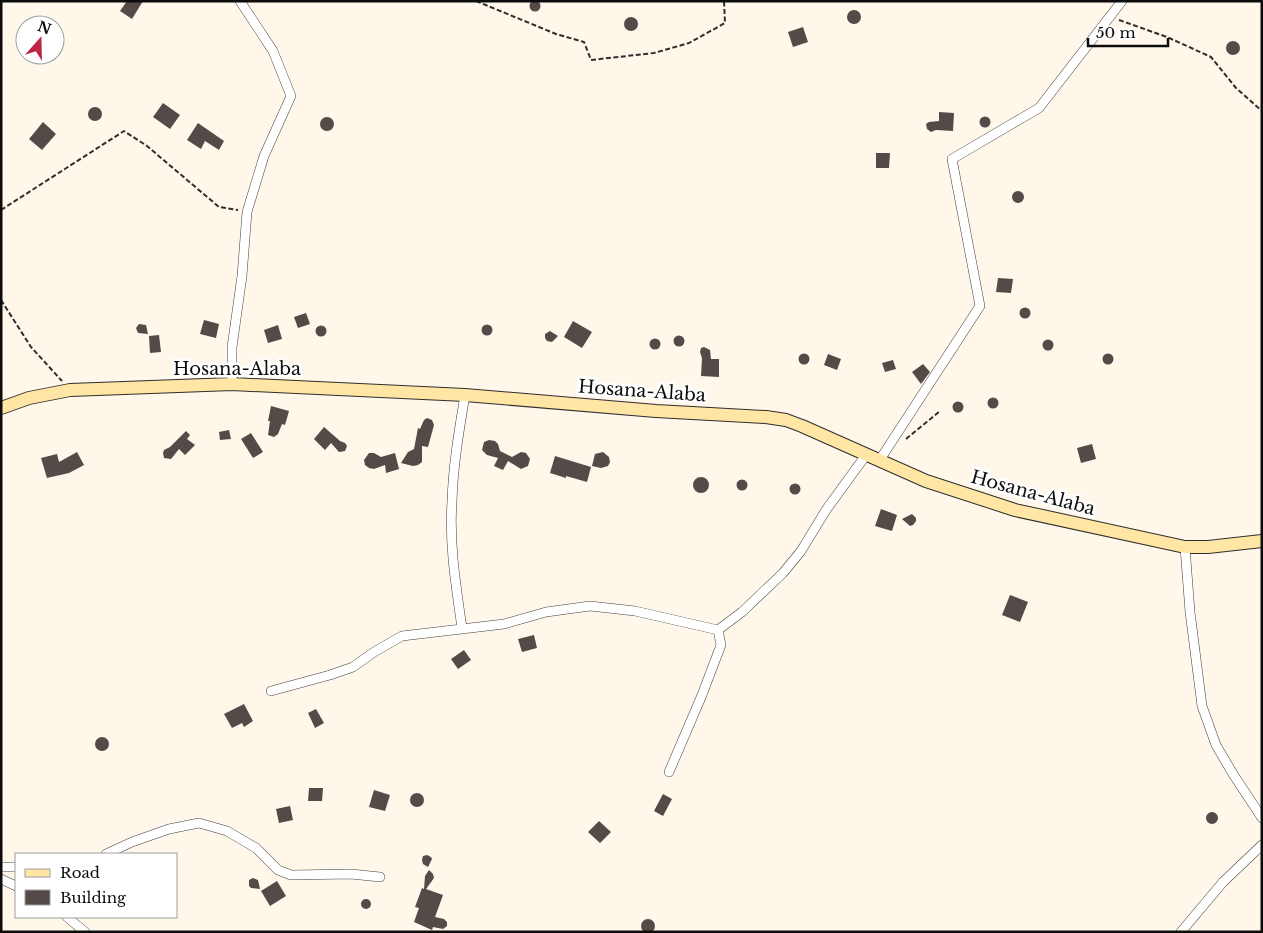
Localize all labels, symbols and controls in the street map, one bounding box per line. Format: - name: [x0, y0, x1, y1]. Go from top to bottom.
- north arrow: [15, 15, 65, 65]
- scale bar: [1088, 15, 1168, 47]
- text: N: [35, 17, 54, 38]
- text: 50 m: [1096, 23, 1136, 42]
- street label: Hosana-Alaba: [173, 358, 301, 380]
- street label: Hosana-Alaba: [577, 376, 707, 406]
- street label: Hosana-Alaba: [968, 466, 1098, 520]
- legend: [15, 853, 178, 918]
- text: Road: [60, 863, 100, 882]
- text: Building: [60, 888, 127, 907]

